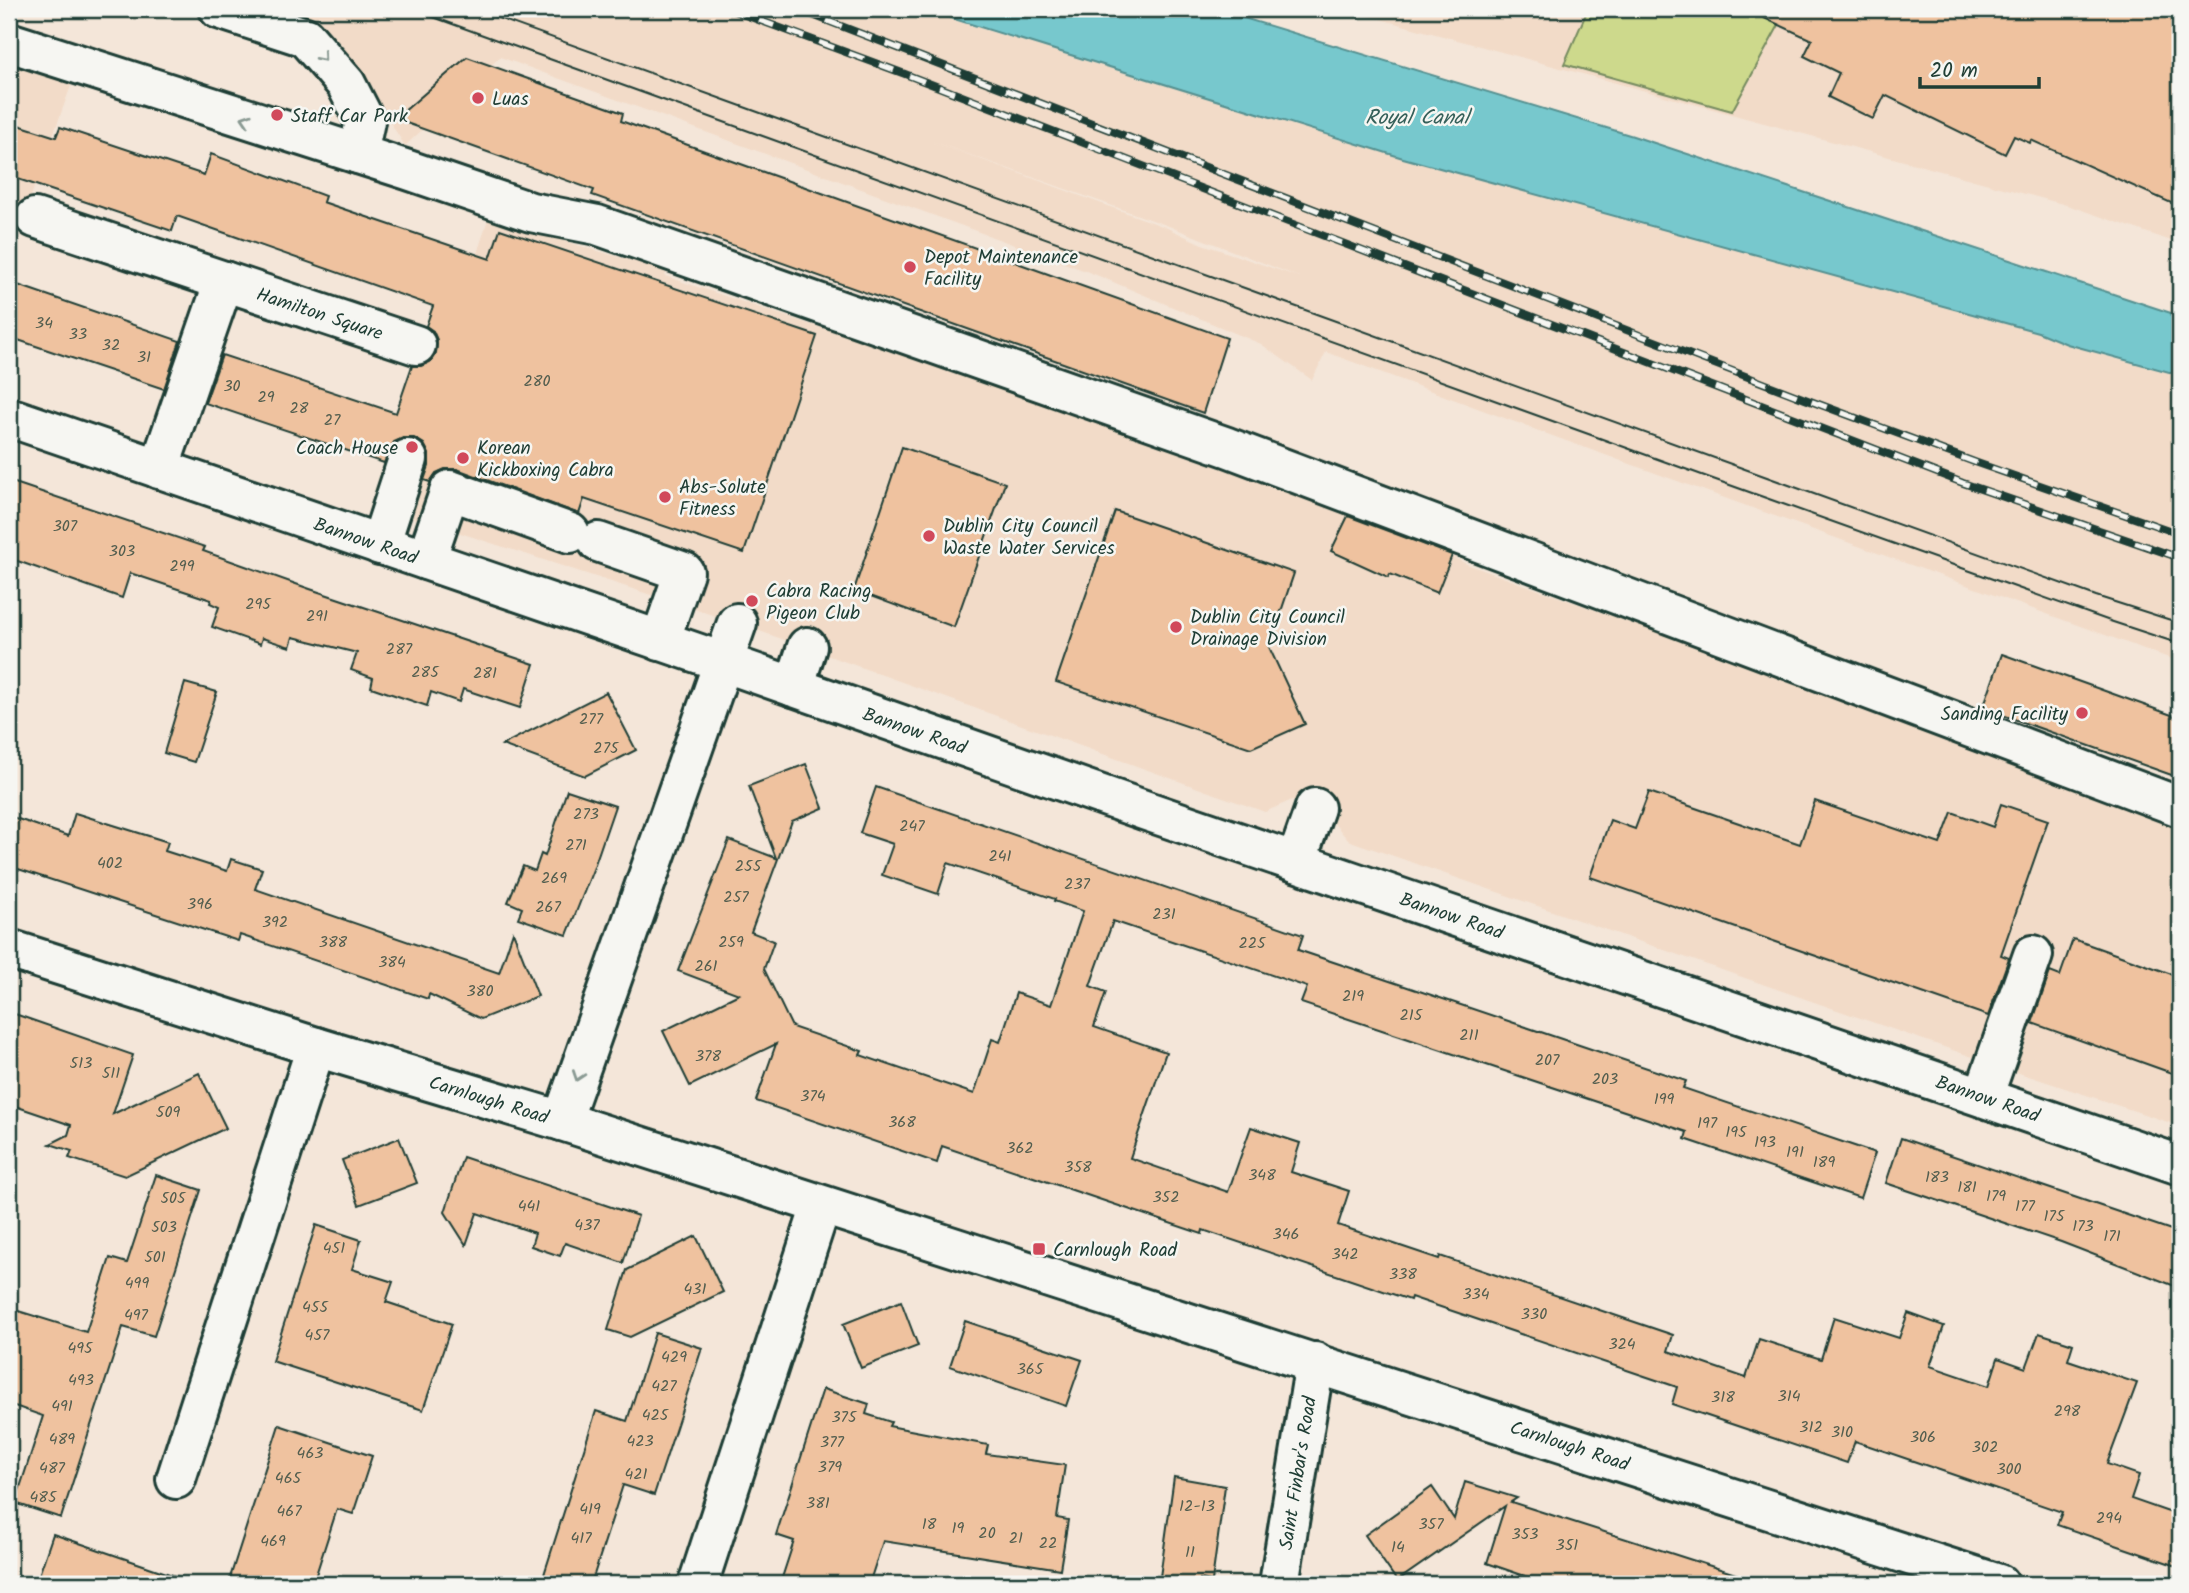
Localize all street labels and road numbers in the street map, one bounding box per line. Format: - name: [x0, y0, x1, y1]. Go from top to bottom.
- street label: Hamilton Square: [252, 280, 387, 350]
- street label: Bannow Road: [309, 510, 422, 574]
- street label: Bannow Road: [858, 700, 971, 764]
- street label: Bannow Road: [1395, 885, 1508, 949]
- street label: Carnlough Road: [425, 1068, 553, 1134]
- street label: Bannow Road: [1931, 1068, 2044, 1132]
- street label: Saint Finbar's Road: [1272, 1394, 1326, 1552]
- street label: Carnlough Road: [1506, 1413, 1633, 1480]

